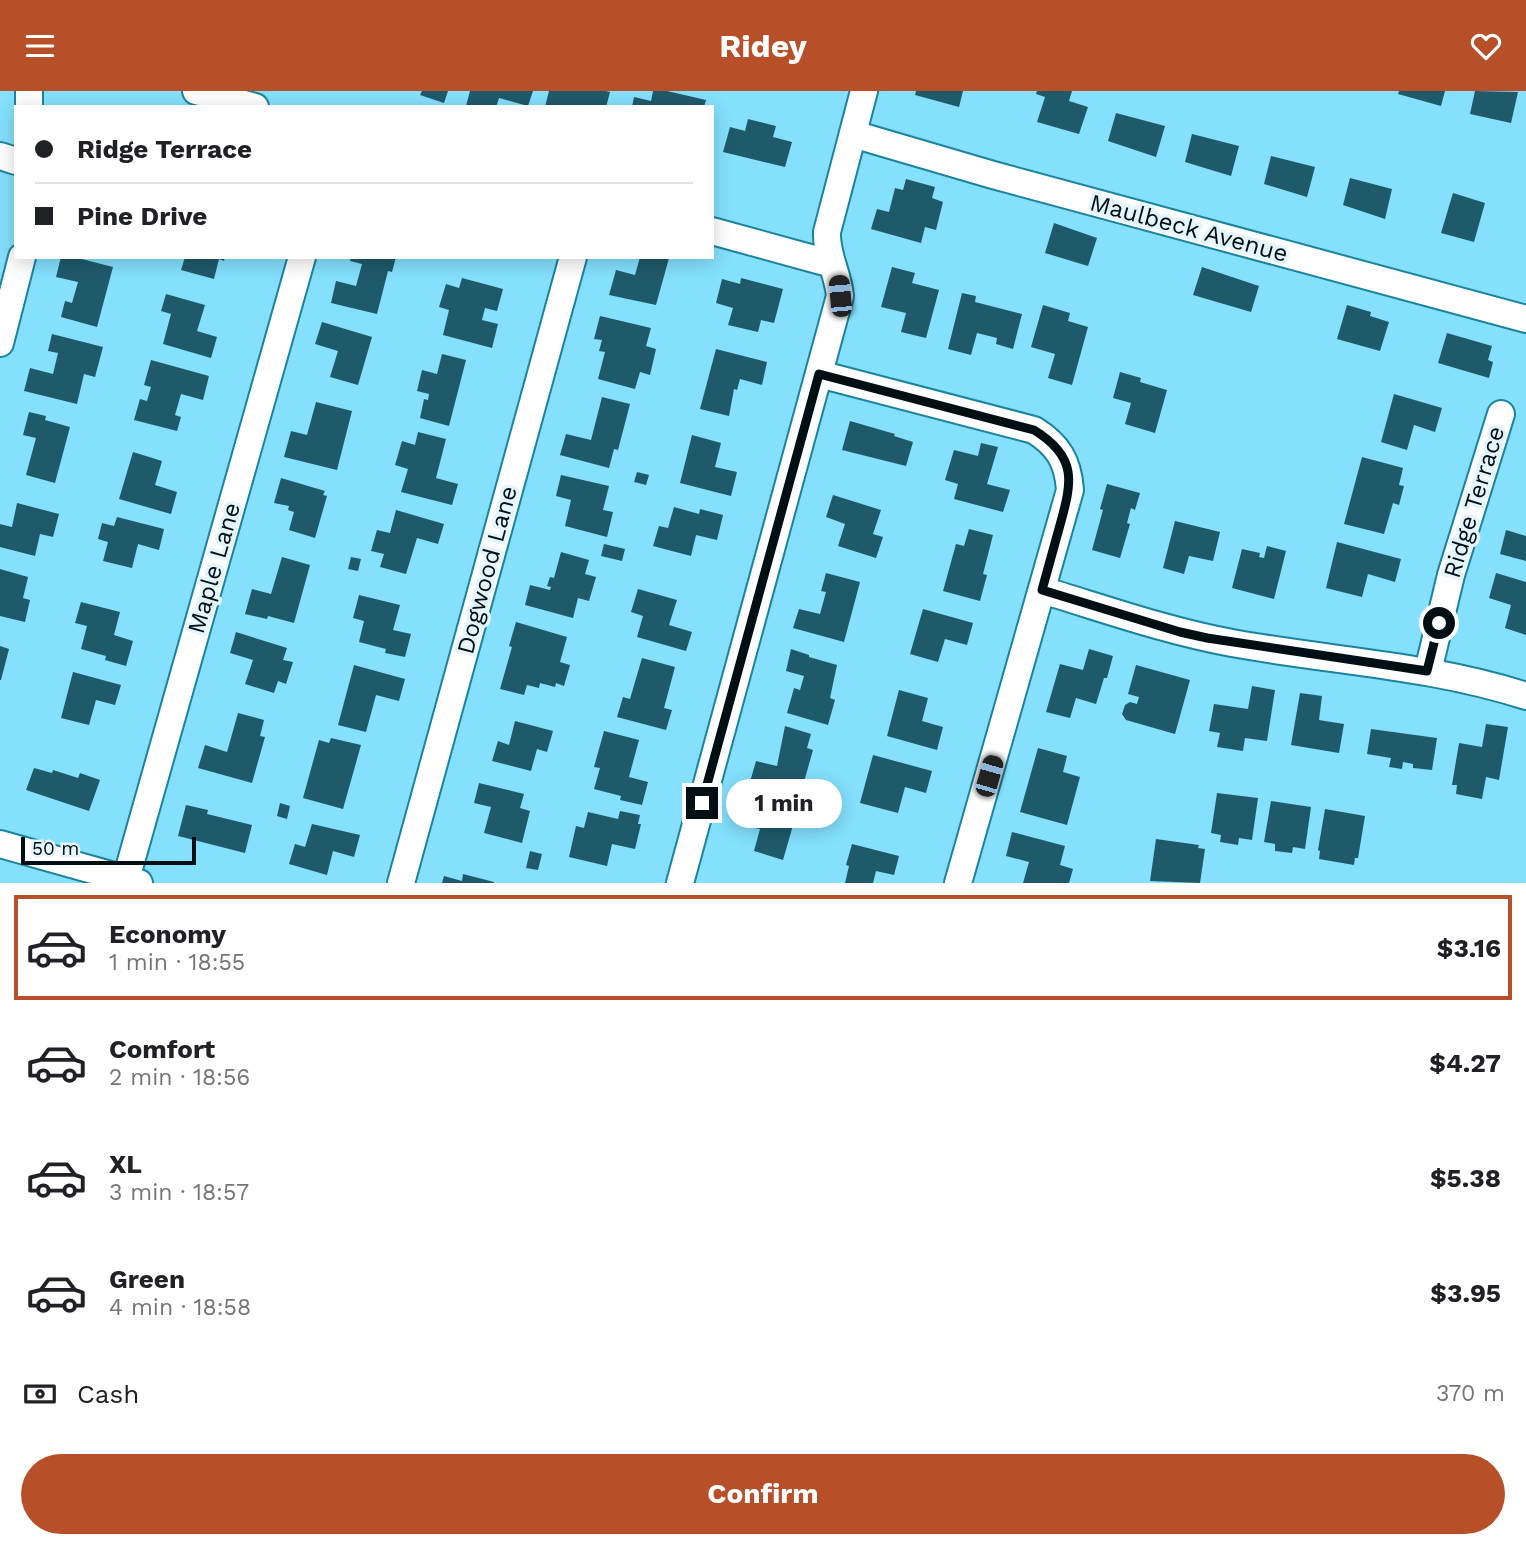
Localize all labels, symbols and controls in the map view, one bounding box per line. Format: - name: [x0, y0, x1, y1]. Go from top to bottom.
- icon: menu: [21, 27, 59, 65]
- text: Ridey: [719, 27, 807, 65]
- icon: heart: [1467, 27, 1505, 65]
- text: Ridge Terrace: [77, 134, 252, 164]
- street label: Maulbeck Avenue: [1087, 188, 1291, 268]
- text: Pine Drive: [77, 201, 207, 231]
- car: [828, 274, 853, 318]
- street label: Ridge Terrace: [1438, 423, 1510, 581]
- street label: Dogwood Lane: [451, 483, 523, 657]
- street label: Maple Lane: [182, 499, 246, 637]
- route start: [1423, 607, 1455, 639]
- car: [974, 753, 1005, 799]
- callout: 1 min: [726, 779, 842, 827]
- route end: [686, 787, 718, 819]
- text: 1 min: [754, 790, 814, 817]
- scale bar: [21, 834, 196, 866]
- text: 50 m: [32, 837, 79, 860]
- icon: car: [25, 916, 88, 979]
- text: Economy: [109, 919, 226, 949]
- text: $3.16: [1437, 933, 1501, 963]
- text: 1 min · 18:55: [109, 949, 245, 976]
- icon: car: [25, 1031, 88, 1094]
- text: Comfort: [109, 1034, 215, 1064]
- text: $4.27: [1429, 1048, 1501, 1078]
- text: 2 min · 18:56: [109, 1064, 250, 1091]
- icon: car: [25, 1146, 88, 1209]
- text: XL: [109, 1149, 142, 1179]
- text: $5.38: [1430, 1163, 1501, 1193]
- text: 3 min · 18:57: [109, 1179, 249, 1206]
- icon: car: [25, 1261, 88, 1324]
- text: Green: [109, 1264, 185, 1294]
- text: $3.95: [1430, 1278, 1501, 1308]
- text: 4 min · 18:58: [109, 1294, 251, 1321]
- icon: cash: [21, 1375, 59, 1413]
- text: Cash: [77, 1379, 139, 1409]
- text: 370 m: [1436, 1380, 1505, 1407]
- button: Confirm: [21, 1454, 1505, 1534]

